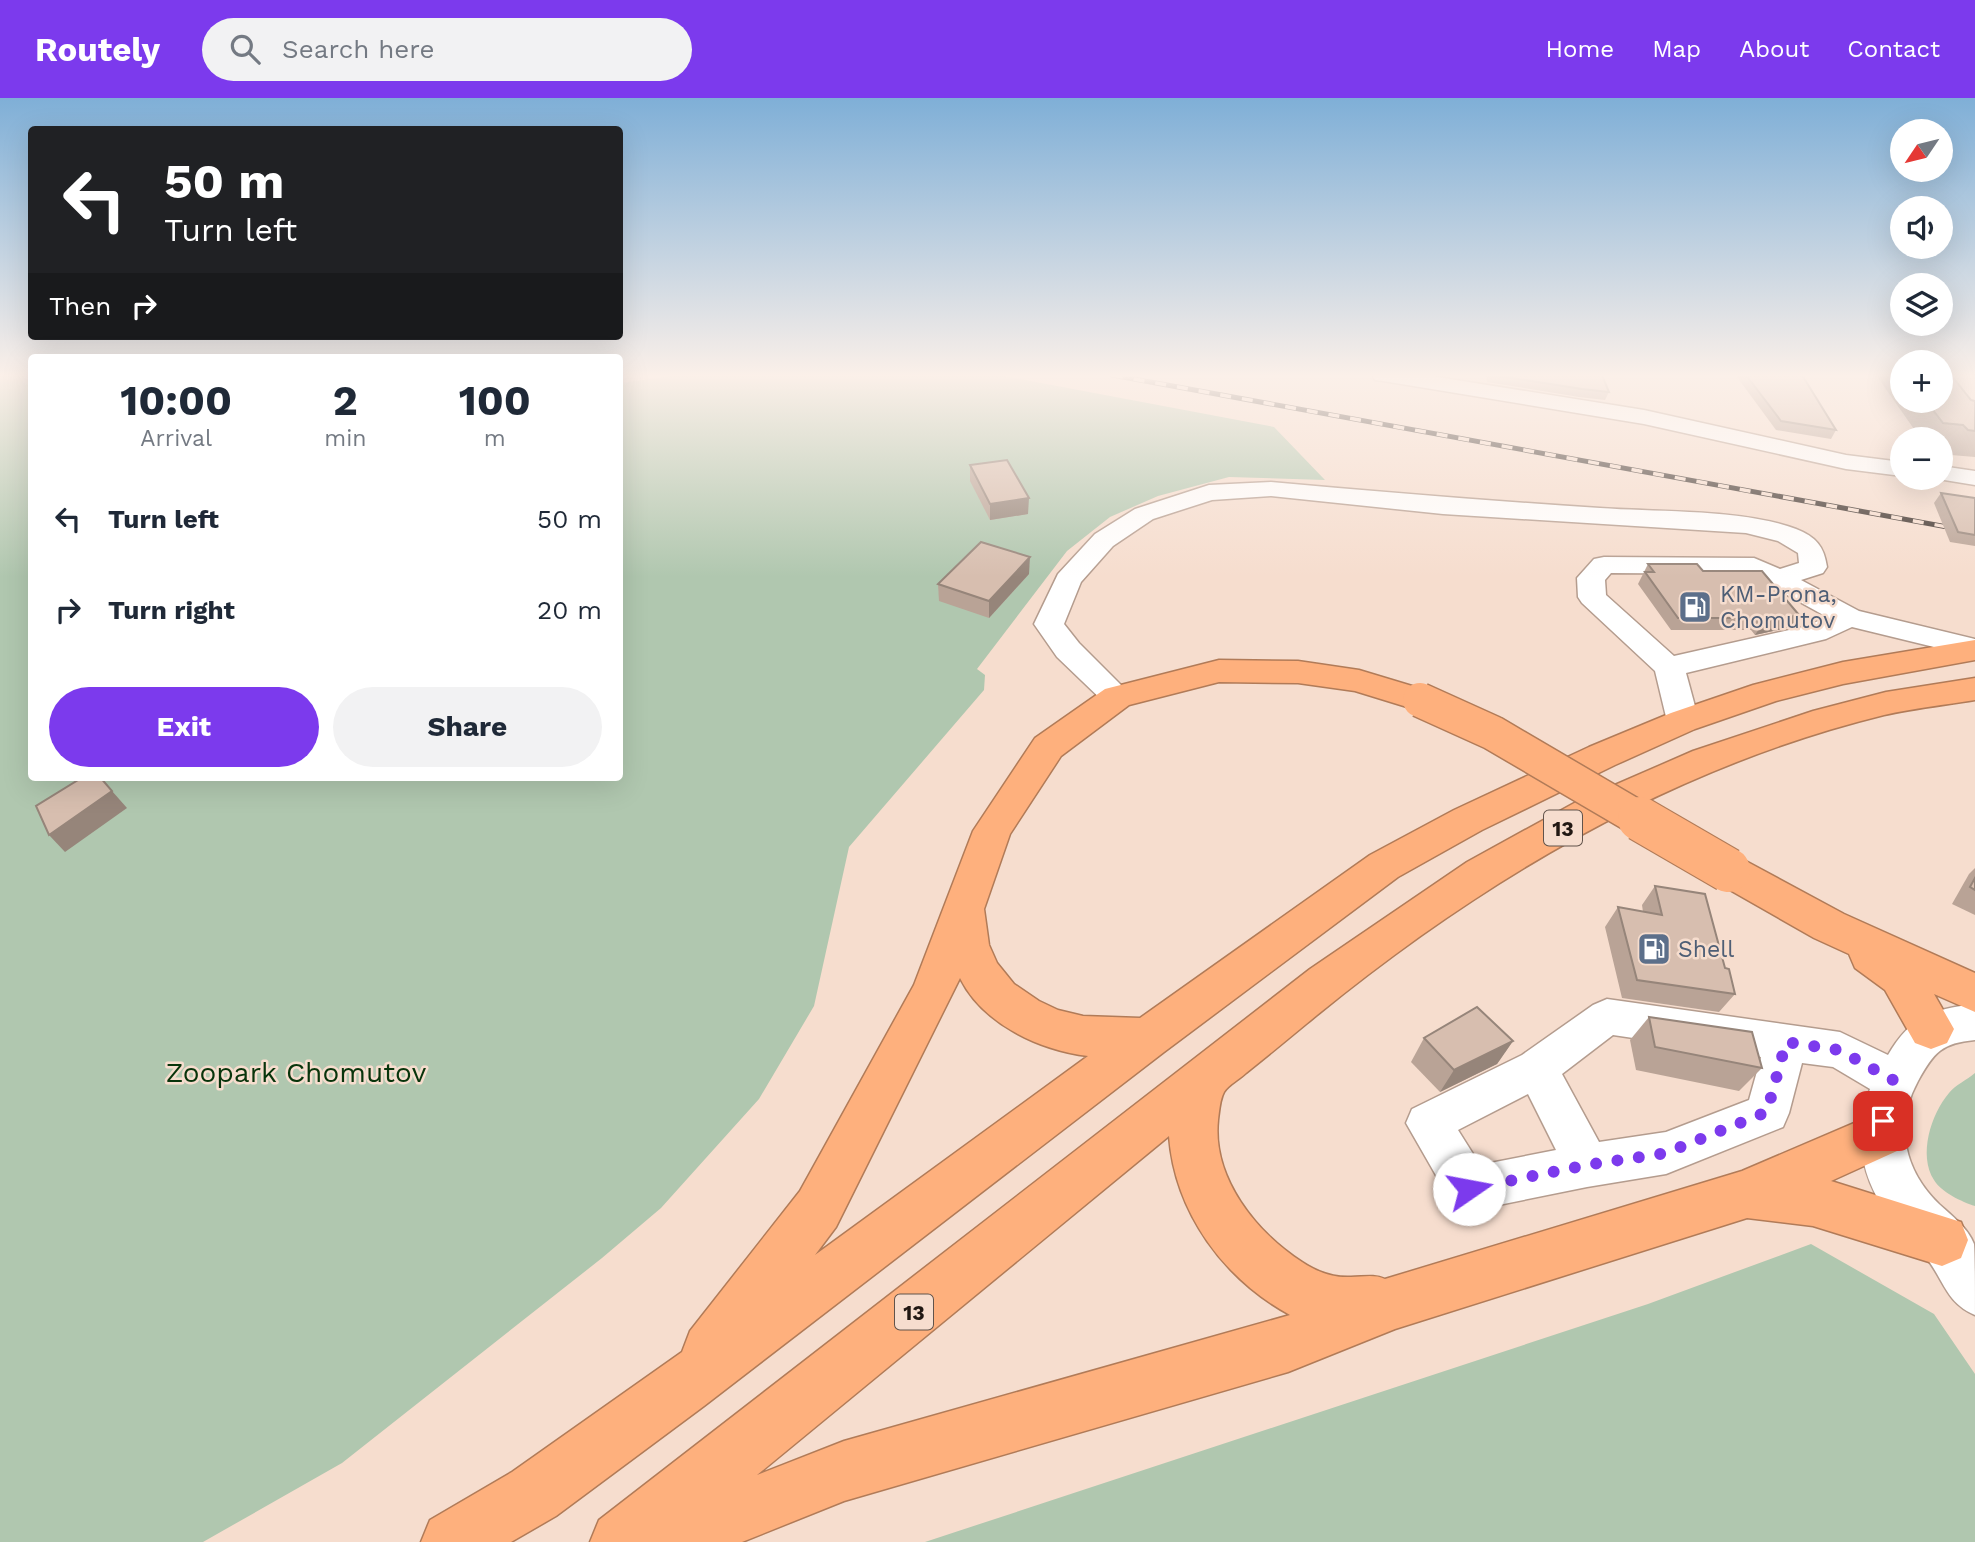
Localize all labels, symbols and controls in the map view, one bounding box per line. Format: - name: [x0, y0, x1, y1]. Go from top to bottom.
- search box: [202, 18, 692, 81]
- text: Routely: [35, 30, 160, 69]
- icon: search: [226, 30, 264, 68]
- text: Search here: [282, 34, 434, 64]
- text: Home: [1546, 35, 1614, 63]
- text: Map: [1652, 35, 1701, 63]
- text: About: [1739, 35, 1809, 63]
- text: Contact: [1847, 35, 1940, 63]
- north arrow: [1890, 119, 1953, 182]
- map controls: [1890, 119, 1953, 490]
- text: 50 m: [164, 152, 284, 210]
- icon: left: [49, 154, 140, 245]
- button: sound: [1890, 196, 1953, 259]
- text: Turn left: [164, 211, 297, 249]
- button: layers: [1890, 273, 1953, 336]
- icon: right: [125, 287, 163, 325]
- text: Then: [49, 291, 111, 321]
- button: +: [1890, 350, 1953, 413]
- text: 10:00: [120, 376, 232, 425]
- text: 2: [333, 376, 358, 425]
- text: 100: [459, 376, 531, 425]
- text: Arrival: [140, 425, 212, 452]
- text: min: [324, 425, 367, 452]
- text: m: [484, 425, 506, 452]
- button: −: [1890, 427, 1953, 490]
- icon: left: [49, 500, 87, 538]
- text: Turn left: [108, 504, 219, 534]
- text: 50 m: [537, 504, 602, 534]
- place label: KM-Prona, Chomutov: [1720, 581, 1837, 634]
- fuel station icon: KM-Prona, Chomutov: [1676, 588, 1714, 626]
- icon: right: [49, 591, 87, 629]
- text: Turn right: [108, 595, 235, 625]
- text: 20 m: [537, 595, 602, 625]
- button: Exit: [49, 687, 319, 767]
- button: Share: [333, 687, 602, 767]
- road number: 13: [1544, 810, 1582, 846]
- fuel station icon: Shell: [1635, 930, 1673, 968]
- place label: Shell: [1678, 936, 1734, 963]
- park label: Zoopark Chomutov: [166, 1056, 427, 1089]
- pin: [1853, 1091, 1913, 1151]
- icon: arrive: [1864, 1102, 1902, 1140]
- position arrow: [1432, 1152, 1506, 1226]
- road number: 13: [895, 1294, 933, 1330]

